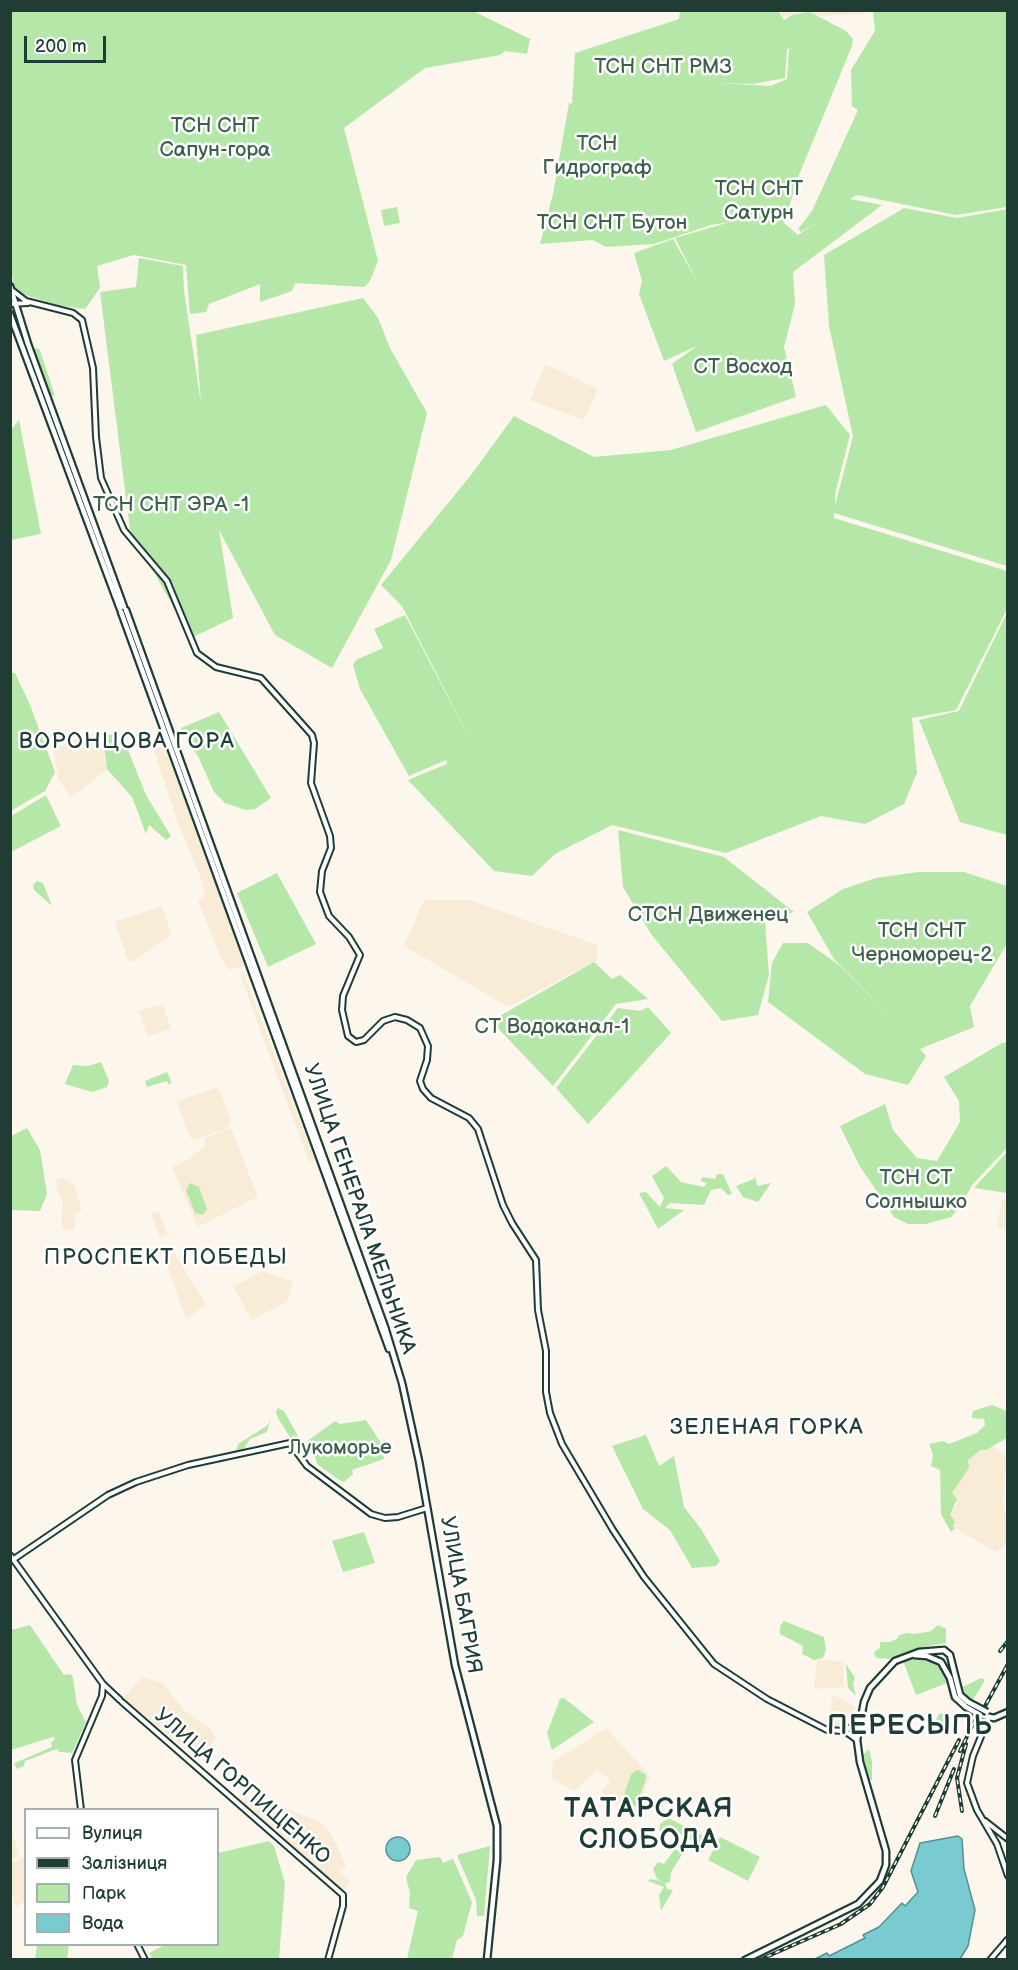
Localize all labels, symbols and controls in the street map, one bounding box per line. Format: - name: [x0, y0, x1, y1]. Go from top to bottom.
- scale bar: [27, 24, 110, 62]
- text: 200 m: [35, 36, 87, 57]
- park label: ТСН СНТ РМЗ: [594, 55, 732, 81]
- park label: ТСН СНТ Сапун-гора: [160, 114, 270, 164]
- park label: ТСН Гидрограф: [543, 132, 651, 182]
- park label: ТСН СНТ Сатурн: [715, 177, 803, 227]
- park label: ТСН СНТ Бутон: [537, 211, 687, 237]
- park label: СТ Восход: [693, 355, 793, 381]
- park label: ТСН СНТ ЭРА -1: [93, 493, 249, 519]
- district label: ВОРОНЦОВА ГОРА: [19, 729, 235, 755]
- park label: СТСН Движенец: [628, 903, 788, 929]
- park label: ТСН СНТ Черноморец-2: [851, 919, 993, 969]
- park label: СТ Водоканал-1: [475, 1015, 629, 1041]
- street label: УЛИЦА ГЕНЕРАЛА МЕЛЬНИКА: [297, 1061, 421, 1357]
- park label: ТСН СТ Солнышко: [865, 1166, 967, 1216]
- district label: ПРОСПЕКТ ПОБЕДЫ: [44, 1245, 288, 1271]
- district label: ЗЕЛЕНАЯ ГОРКА: [670, 1415, 864, 1441]
- park label: Лукоморье: [288, 1436, 392, 1462]
- street label: УЛИЦА БАГРИЯ: [434, 1514, 486, 1676]
- street label: УЛИЦА ГОРПИЩЕНКО: [149, 1704, 335, 1870]
- district label: ПЕРЕСЫПЬ: [827, 1711, 993, 1743]
- district label: ТАТАРСКАЯ СЛОБОДА: [564, 1794, 734, 1857]
- legend: [24, 1808, 219, 1946]
- text: Вулиця: [82, 1823, 143, 1844]
- text: Залізниця: [82, 1853, 167, 1874]
- text: Парк: [82, 1883, 126, 1904]
- text: Вода: [82, 1913, 124, 1934]

